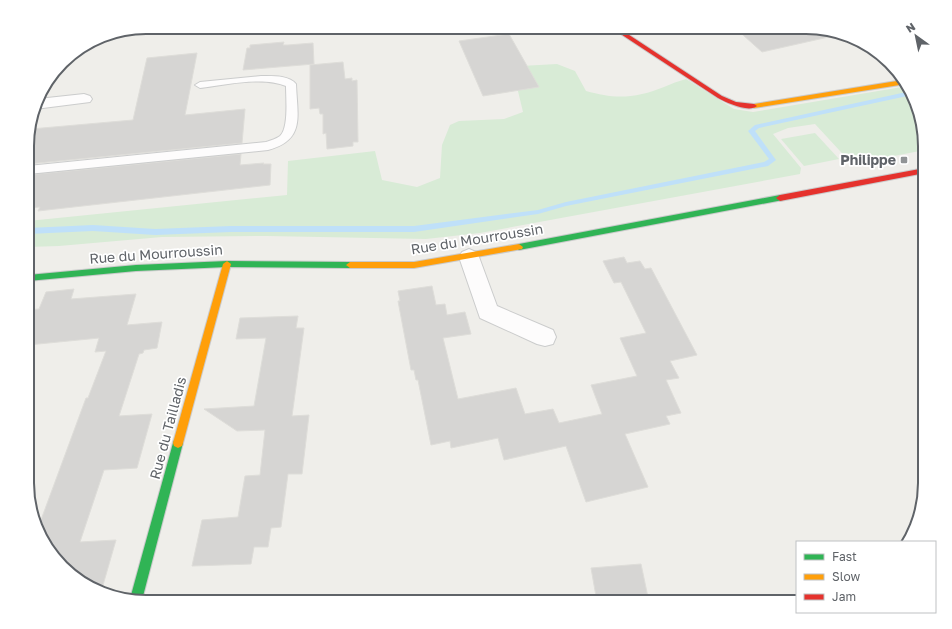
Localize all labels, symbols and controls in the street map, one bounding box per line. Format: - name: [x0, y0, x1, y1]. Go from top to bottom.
- north arrow: [896, 16, 936, 56]
- text: N: [903, 19, 917, 35]
- place label: Philippe: [840, 151, 896, 168]
- marker: Philippe: [899, 155, 909, 165]
- street label: Rue du Mourroussin: [410, 220, 544, 257]
- street label: Rue du Mourroussin: [89, 240, 223, 267]
- street label: Rue du Tailladis: [146, 375, 189, 481]
- legend: [796, 541, 936, 613]
- text: Fast: [832, 549, 857, 564]
- text: Slow: [832, 569, 860, 584]
- text: Jam: [832, 589, 856, 604]

